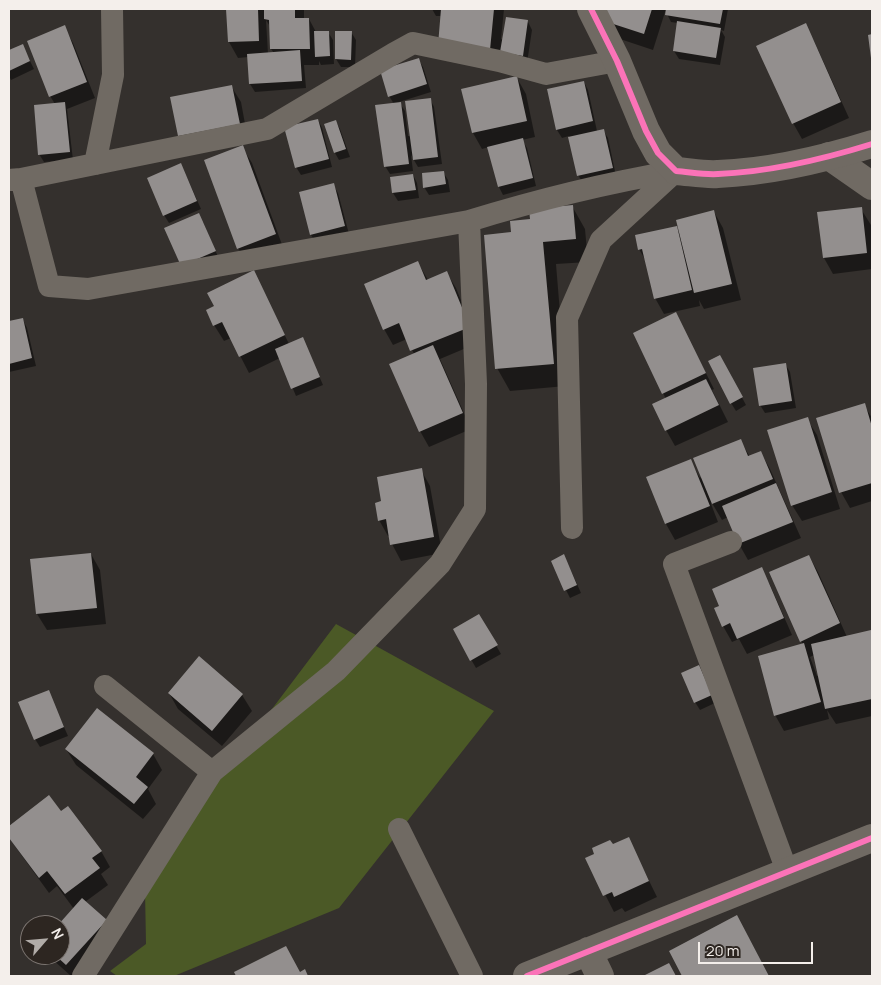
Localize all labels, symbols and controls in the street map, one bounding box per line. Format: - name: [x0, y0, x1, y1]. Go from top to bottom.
- north arrow: [20, 915, 70, 965]
- text: N: [47, 925, 69, 942]
- scale bar: [701, 932, 816, 964]
- text: 20 m: [706, 940, 739, 961]

